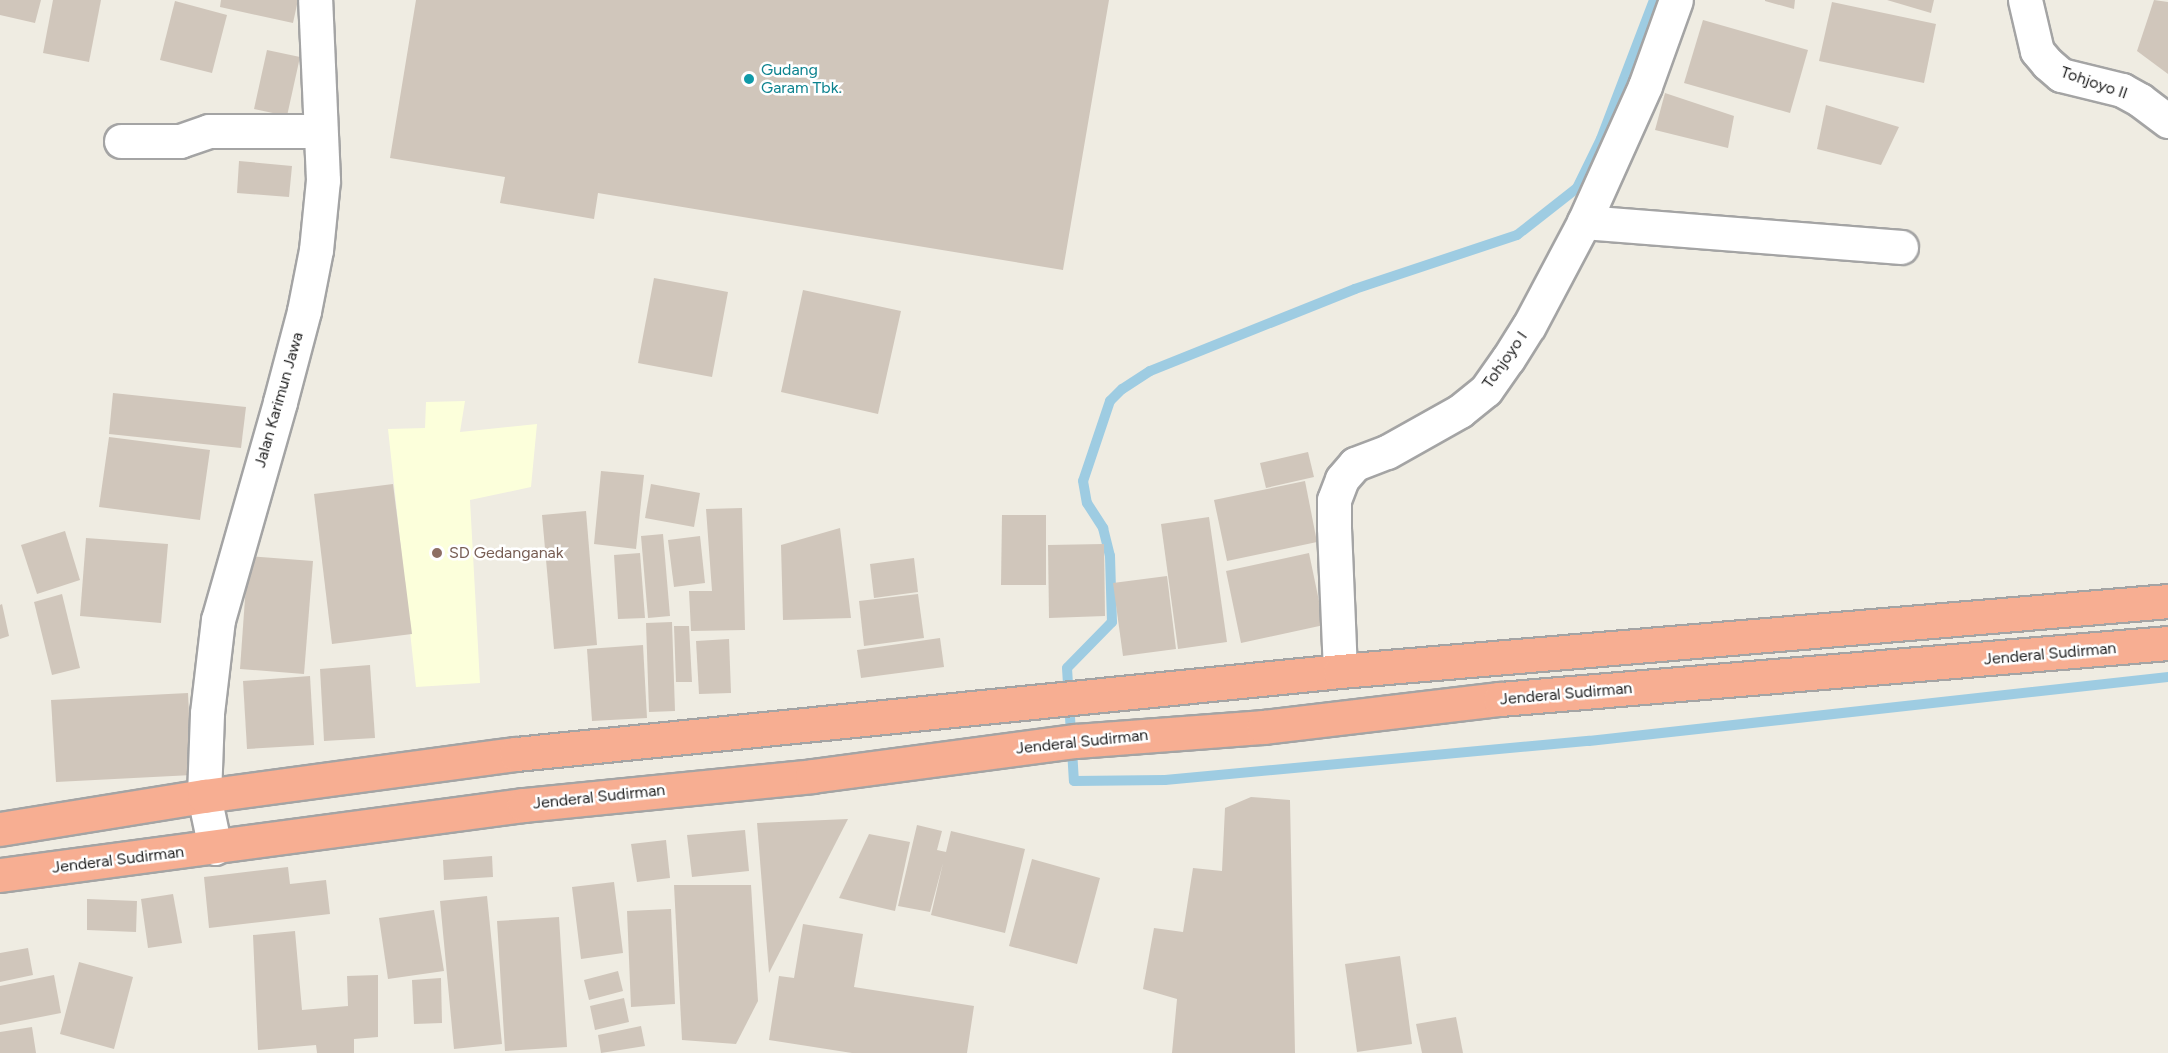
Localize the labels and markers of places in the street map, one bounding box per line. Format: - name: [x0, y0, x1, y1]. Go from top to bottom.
- place label: Gudang Garam Tbk.: [761, 60, 842, 98]
- marker: Gudang Garam Tbk.: [742, 72, 756, 86]
- place label: SD Gedanganak: [449, 543, 564, 563]
- marker: SD Gedanganak: [430, 546, 444, 560]

